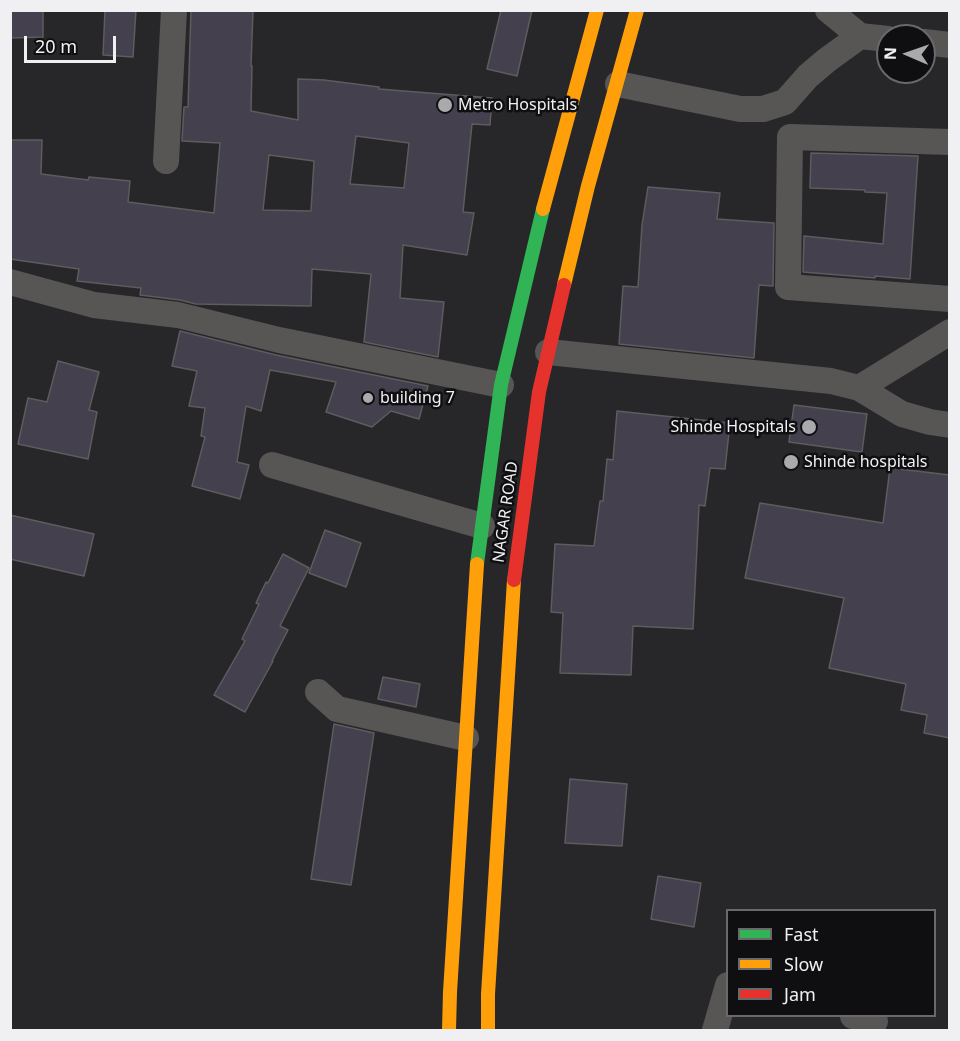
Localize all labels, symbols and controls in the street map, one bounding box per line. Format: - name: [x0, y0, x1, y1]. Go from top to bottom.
- scale bar: [27, 24, 118, 62]
- north arrow: [876, 24, 936, 84]
- text: 20 m: [35, 34, 77, 58]
- text: N: [879, 47, 901, 60]
- place label: Metro Hospitals: [458, 95, 577, 115]
- marker: Metro Hospitals: [436, 96, 454, 114]
- place label: building 7: [380, 388, 455, 408]
- marker: building 7: [361, 391, 375, 405]
- place label: Shinde Hospitals: [671, 417, 796, 437]
- marker: Shinde Hospitals: [800, 418, 818, 436]
- place label: Shinde hospitals: [804, 452, 927, 472]
- marker: Shinde hospitals: [782, 453, 800, 471]
- street label: NAGAR ROAD: [489, 460, 523, 564]
- legend: [726, 909, 936, 1017]
- text: Fast: [784, 922, 819, 946]
- text: Slow: [784, 952, 823, 976]
- text: Jam: [784, 982, 816, 1006]

